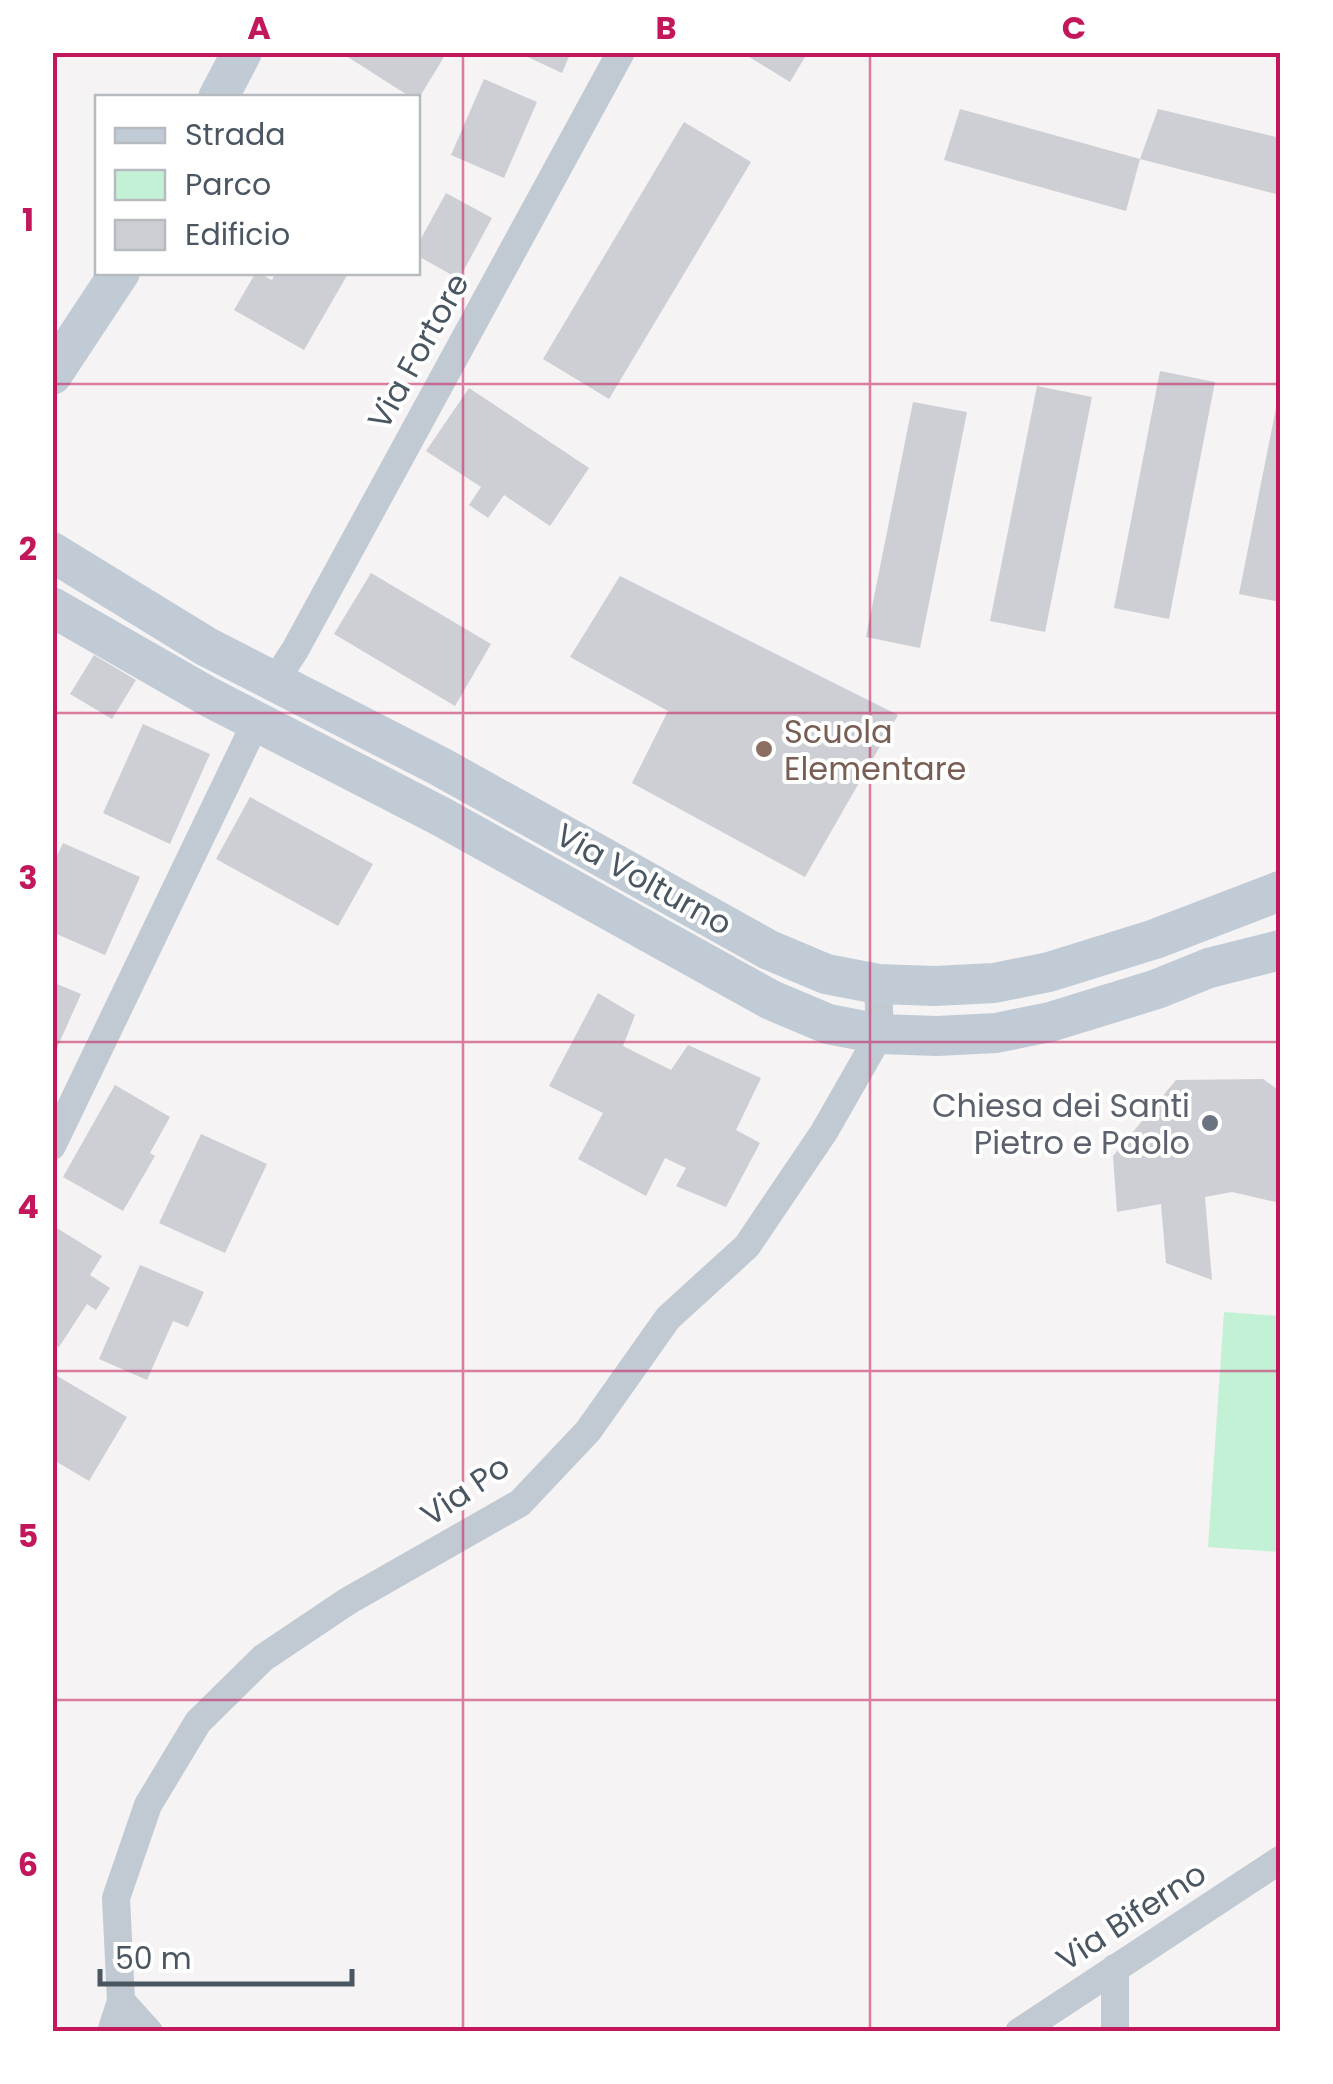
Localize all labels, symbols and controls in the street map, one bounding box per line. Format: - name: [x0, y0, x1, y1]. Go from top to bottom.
- text: A: [247, 5, 271, 50]
- text: B: [655, 5, 677, 50]
- text: C: [1062, 5, 1086, 50]
- legend: [95, 95, 420, 275]
- text: Strada: [185, 113, 286, 156]
- text: Parco: [185, 163, 271, 206]
- text: 1: [22, 197, 34, 242]
- text: Edificio: [185, 213, 290, 256]
- street label: Via Fortore: [357, 265, 479, 437]
- text: 2: [19, 526, 37, 571]
- place label: Scuola Elementare: [784, 709, 966, 791]
- marker: Scuola Elementare: [753, 738, 775, 760]
- street label: Via Volturno: [548, 812, 740, 946]
- text: 3: [18, 855, 38, 900]
- place label: Chiesa dei Santi Pietro e Paolo: [932, 1083, 1190, 1165]
- marker: Chiesa dei Santi Pietro e Paolo: [1199, 1112, 1221, 1134]
- text: 4: [17, 1184, 39, 1229]
- street label: Via Po: [412, 1444, 518, 1536]
- text: 5: [18, 1513, 38, 1558]
- text: 6: [18, 1842, 38, 1887]
- street label: Via Biferno: [1047, 1851, 1215, 1981]
- scale bar: [100, 1924, 352, 1986]
- text: 50 m: [115, 1937, 192, 1980]

